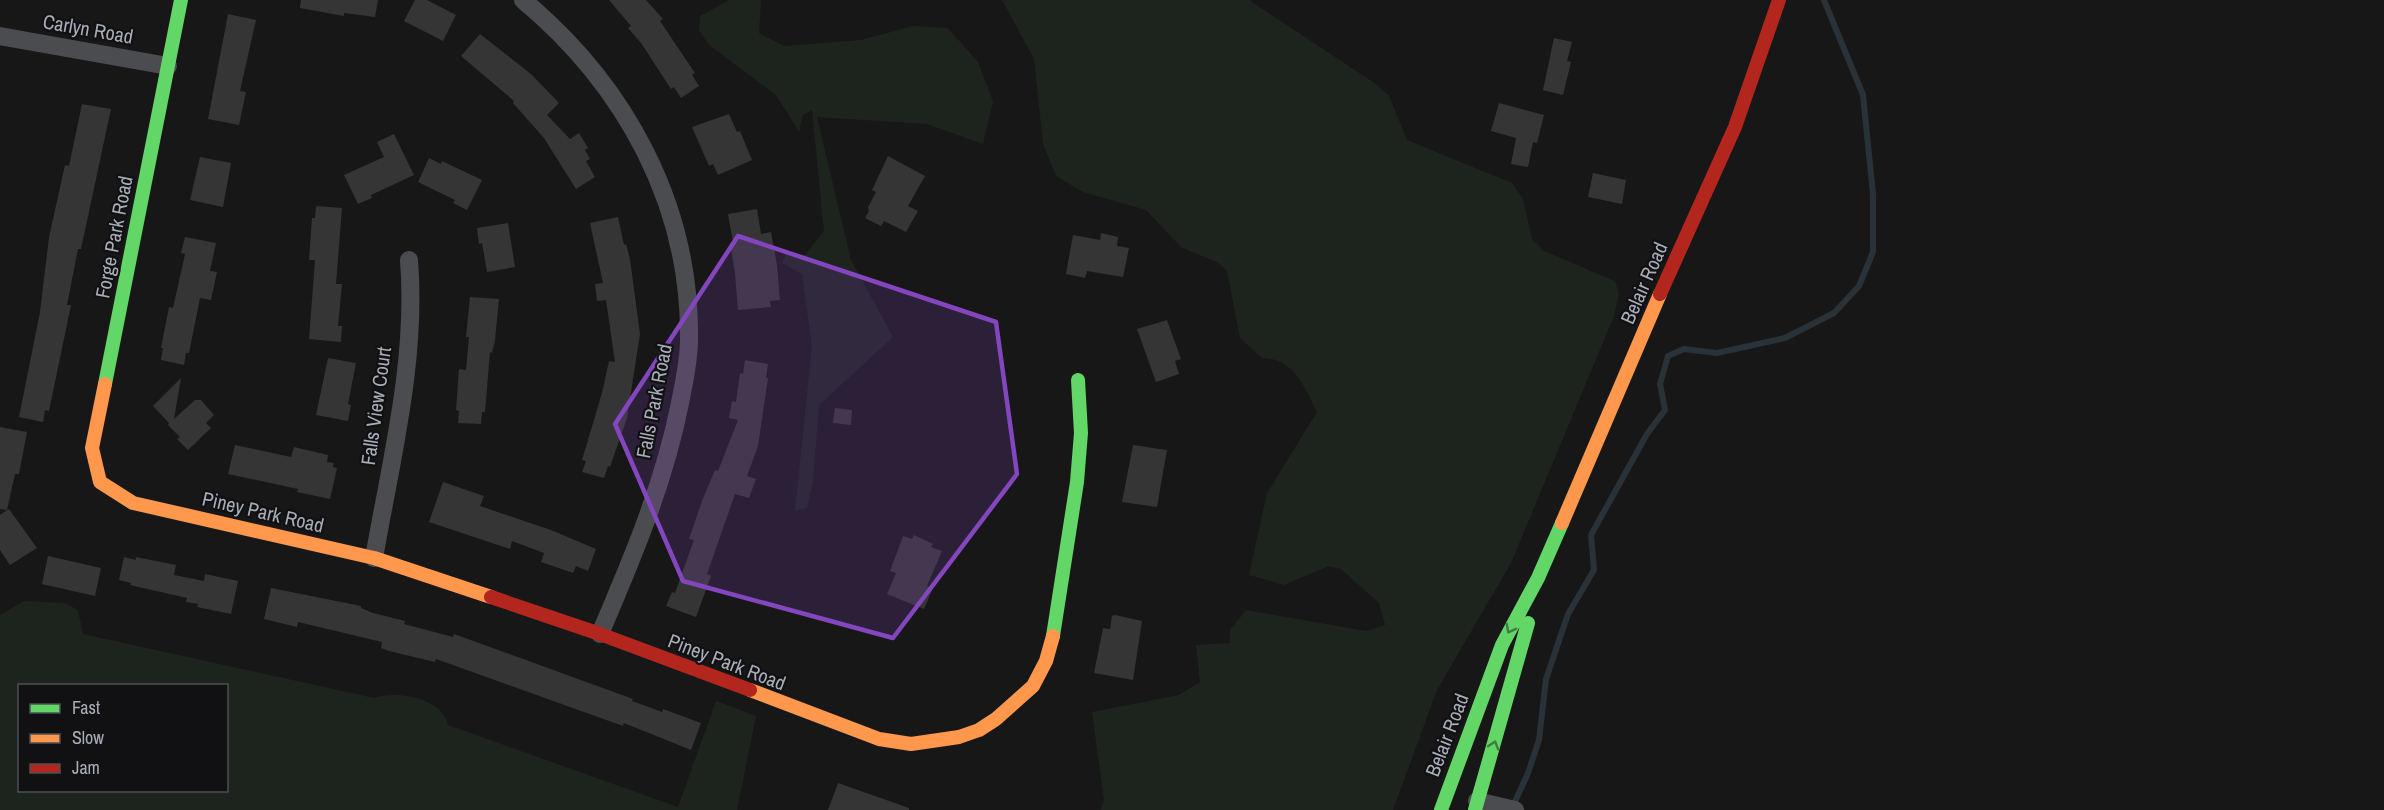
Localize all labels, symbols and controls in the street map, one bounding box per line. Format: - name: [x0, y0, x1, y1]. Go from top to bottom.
- street label: Carlyn Road: [41, 7, 135, 50]
- street label: Forge Park Road: [88, 173, 139, 300]
- street label: Belair Road: [1614, 238, 1673, 328]
- street label: Falls Park Road: [629, 341, 678, 460]
- street label: Falls View Court: [354, 345, 397, 467]
- street label: Piney Park Road: [200, 484, 327, 539]
- one-way arrow: [1506, 623, 1517, 634]
- street label: Piney Park Road: [664, 627, 790, 696]
- legend: [18, 684, 228, 792]
- street label: Belair Road: [1418, 690, 1475, 780]
- text: Fast: [72, 695, 100, 720]
- text: Slow: [72, 725, 104, 750]
- one-way arrow: [1487, 740, 1499, 751]
- text: Jam: [72, 755, 100, 780]

